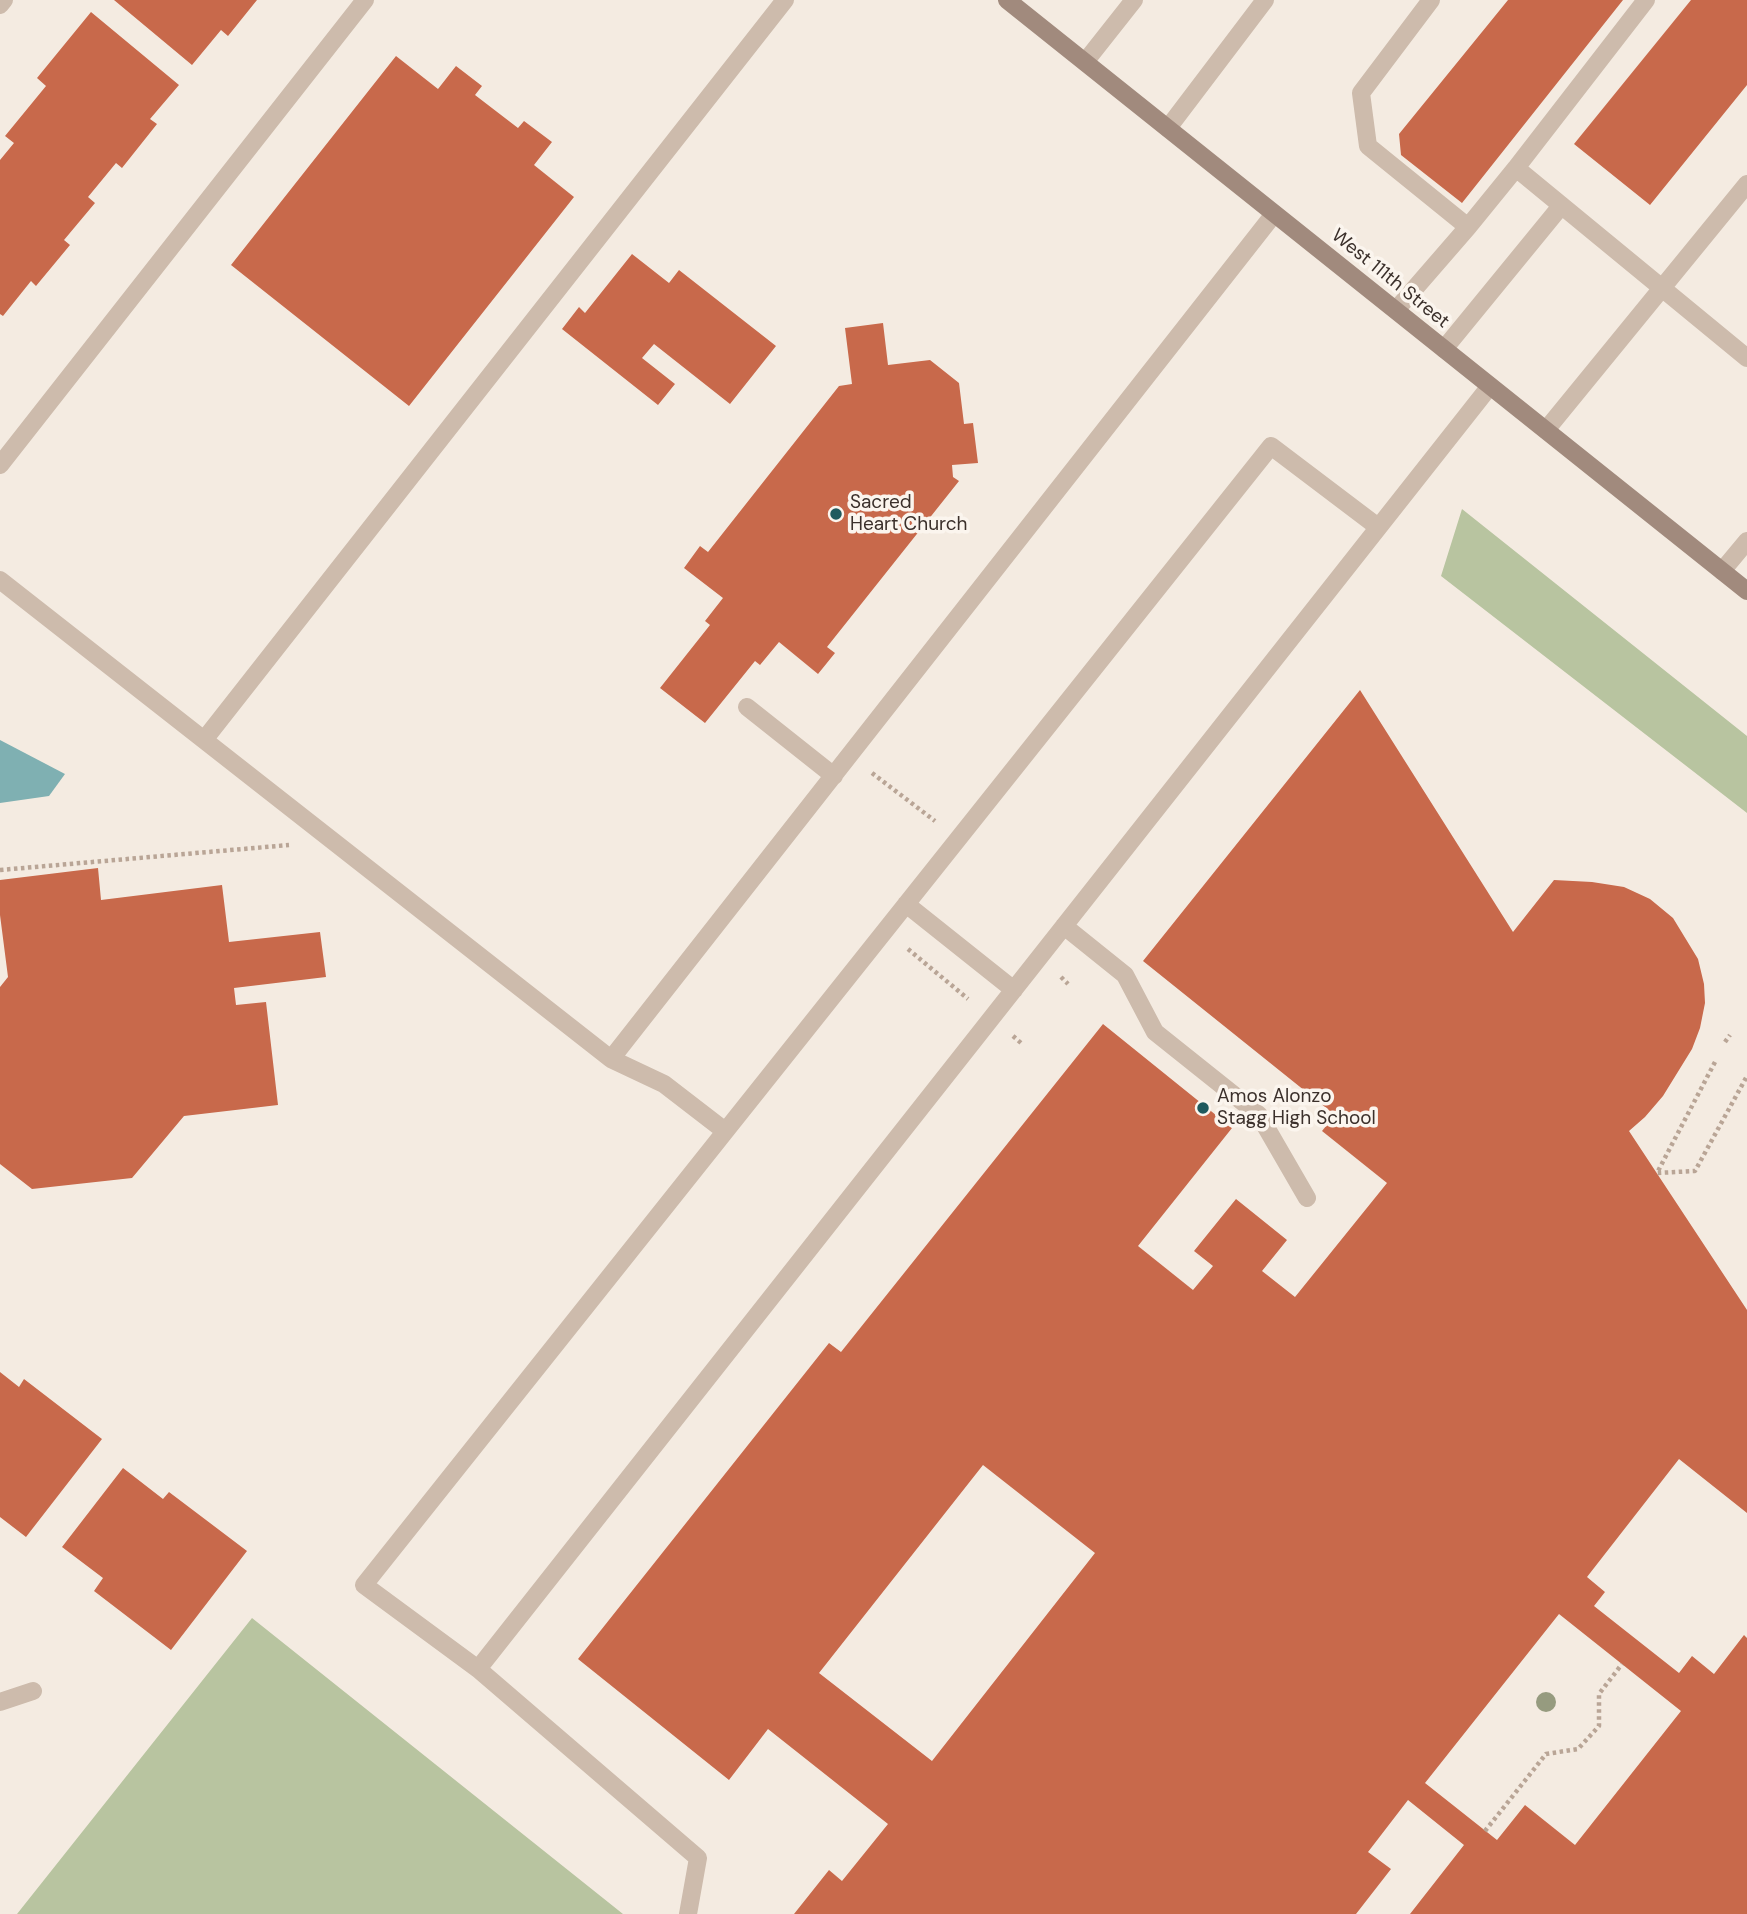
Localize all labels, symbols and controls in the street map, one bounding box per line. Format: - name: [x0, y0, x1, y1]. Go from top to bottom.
- street label: West 111th Street: [1327, 225, 1453, 333]
- place label: Sacred Heart Church: [850, 492, 967, 536]
- marker: Sacred Heart Church: [828, 506, 844, 522]
- place label: Amos Alonzo Stagg High School: [1217, 1086, 1376, 1130]
- marker: Amos Alonzo Stagg High School: [1195, 1100, 1211, 1116]

